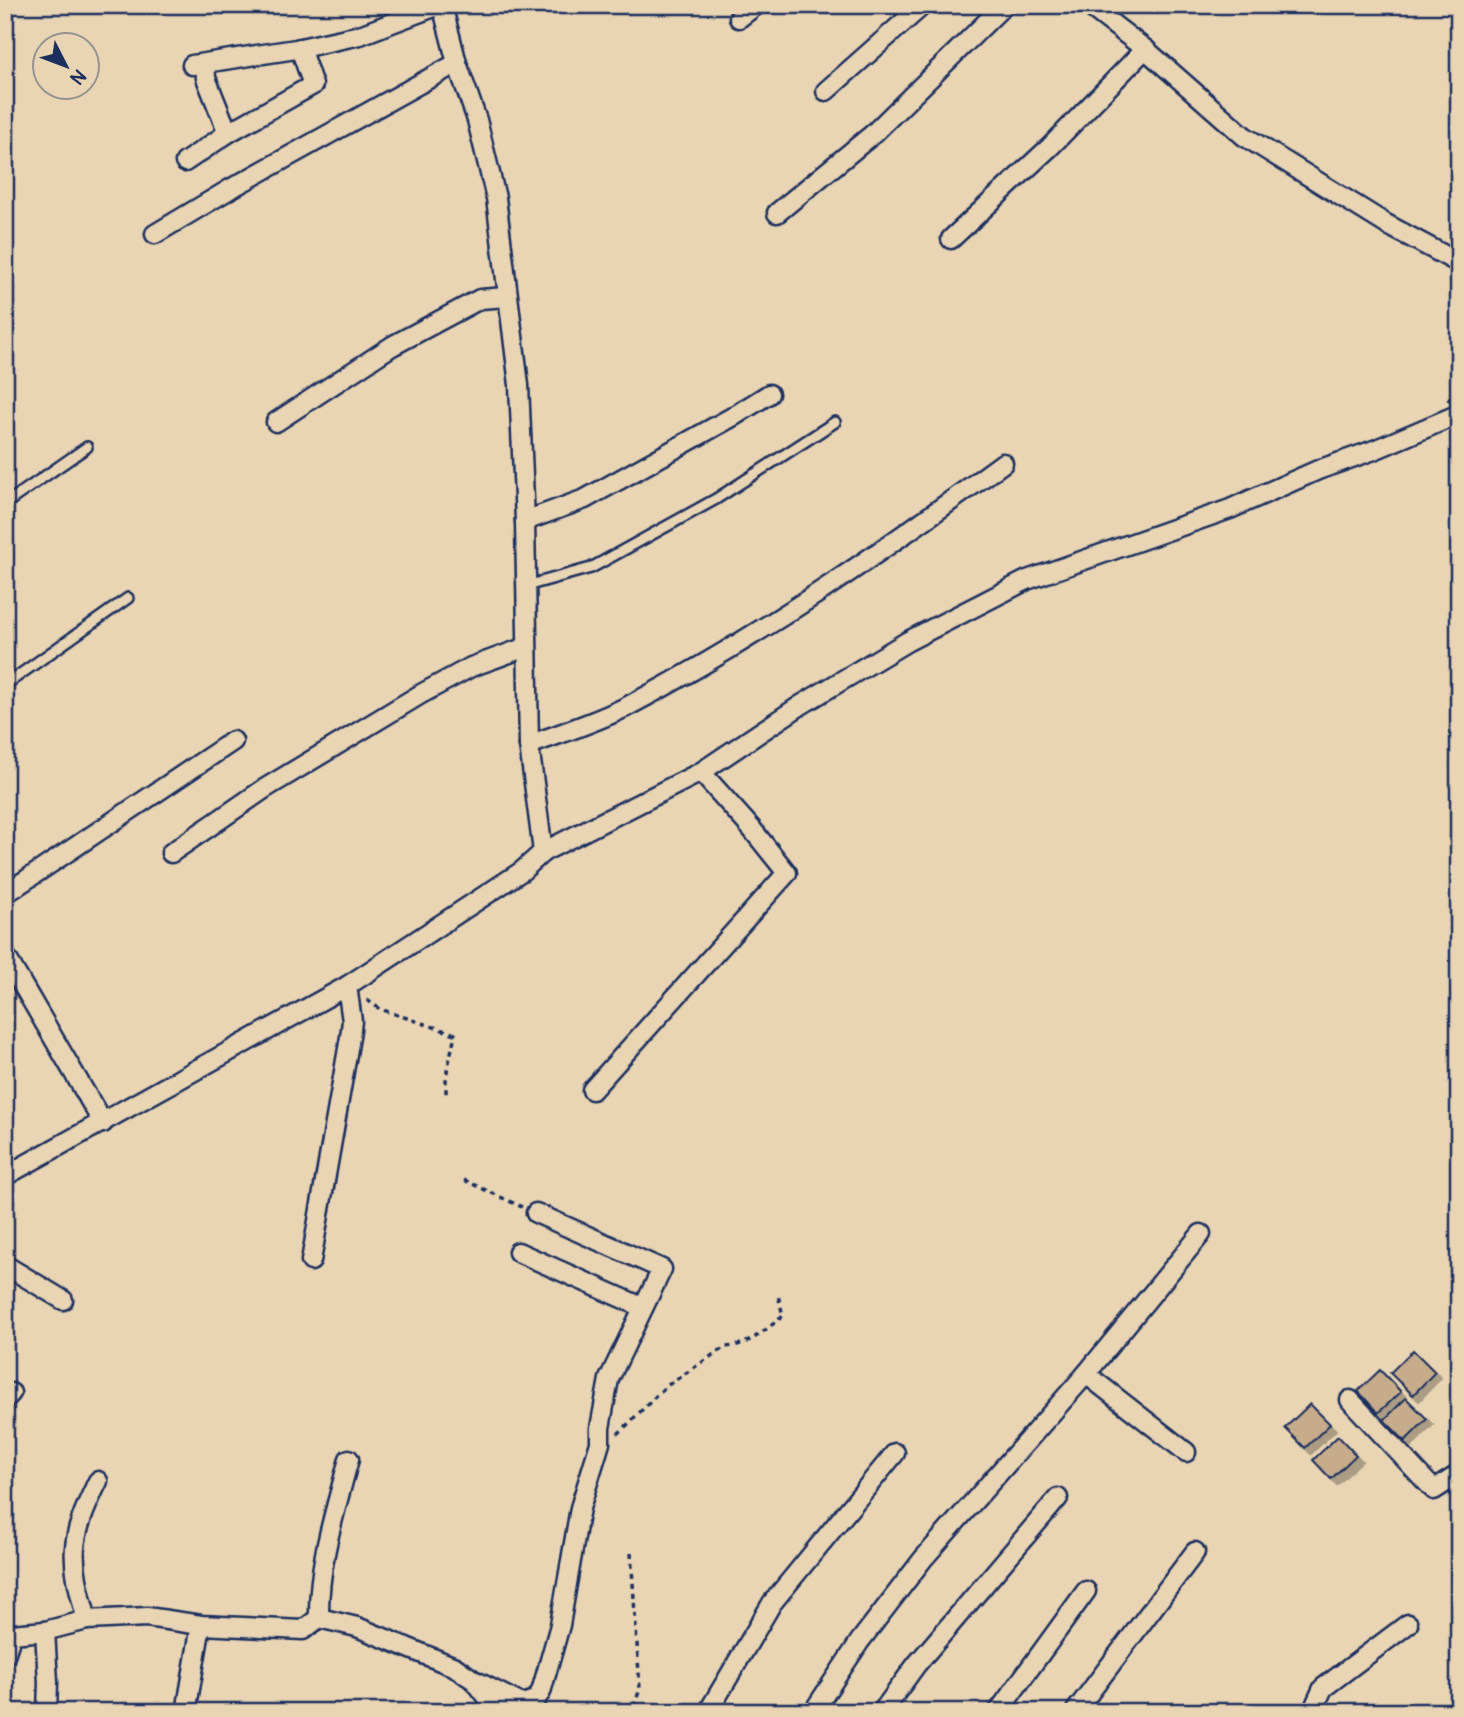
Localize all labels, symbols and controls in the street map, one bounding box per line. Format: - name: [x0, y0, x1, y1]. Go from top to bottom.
- north arrow: [32, 32, 102, 102]
- text: N: [65, 64, 91, 90]

